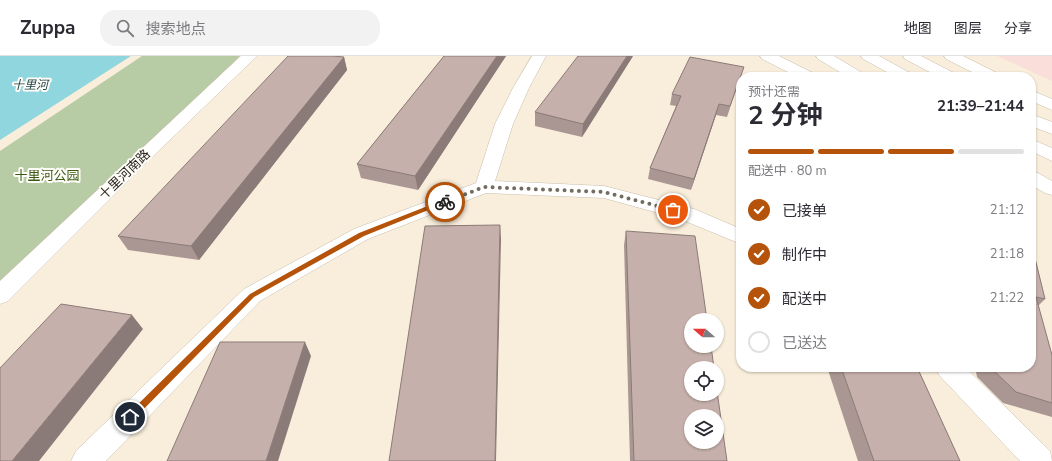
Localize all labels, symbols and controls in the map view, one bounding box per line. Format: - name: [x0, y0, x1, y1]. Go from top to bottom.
- search box: [100, 10, 380, 46]
- text: Zuppa: [20, 15, 76, 41]
- icon: search: [114, 17, 136, 39]
- text: 搜索地点: [146, 19, 206, 39]
- text: 地图: [904, 19, 932, 38]
- text: 图层: [954, 19, 982, 38]
- text: 分享: [1004, 19, 1032, 38]
- water label: 十里河: [12, 77, 50, 93]
- text: 预计还需: [748, 83, 800, 101]
- text: 21:39–21:44: [937, 96, 1024, 116]
- text: 2 分钟: [748, 98, 823, 133]
- street label: 十里河南路: [95, 146, 154, 204]
- text: 配送中 · 80 m: [748, 162, 827, 180]
- park label: 十里河公园: [14, 167, 80, 185]
- courier: [425, 182, 465, 222]
- icon: bike: [434, 191, 456, 213]
- pin: [656, 193, 690, 227]
- icon: bag: [662, 199, 684, 221]
- icon: check: [748, 199, 770, 221]
- text: 已接单: [782, 201, 827, 221]
- text: 21:12: [990, 201, 1024, 219]
- icon: check: [748, 243, 770, 265]
- text: 制作中: [782, 245, 827, 265]
- text: 21:18: [990, 245, 1024, 263]
- icon: check: [748, 287, 770, 309]
- text: 配送中: [782, 289, 827, 309]
- text: 21:22: [990, 289, 1024, 307]
- north arrow: [684, 313, 724, 353]
- map controls: [684, 313, 724, 449]
- text: 已送达: [782, 333, 827, 353]
- button: locate: [684, 361, 724, 401]
- pin: [113, 400, 147, 434]
- icon: home: [119, 406, 141, 428]
- button: layers: [684, 409, 724, 449]

